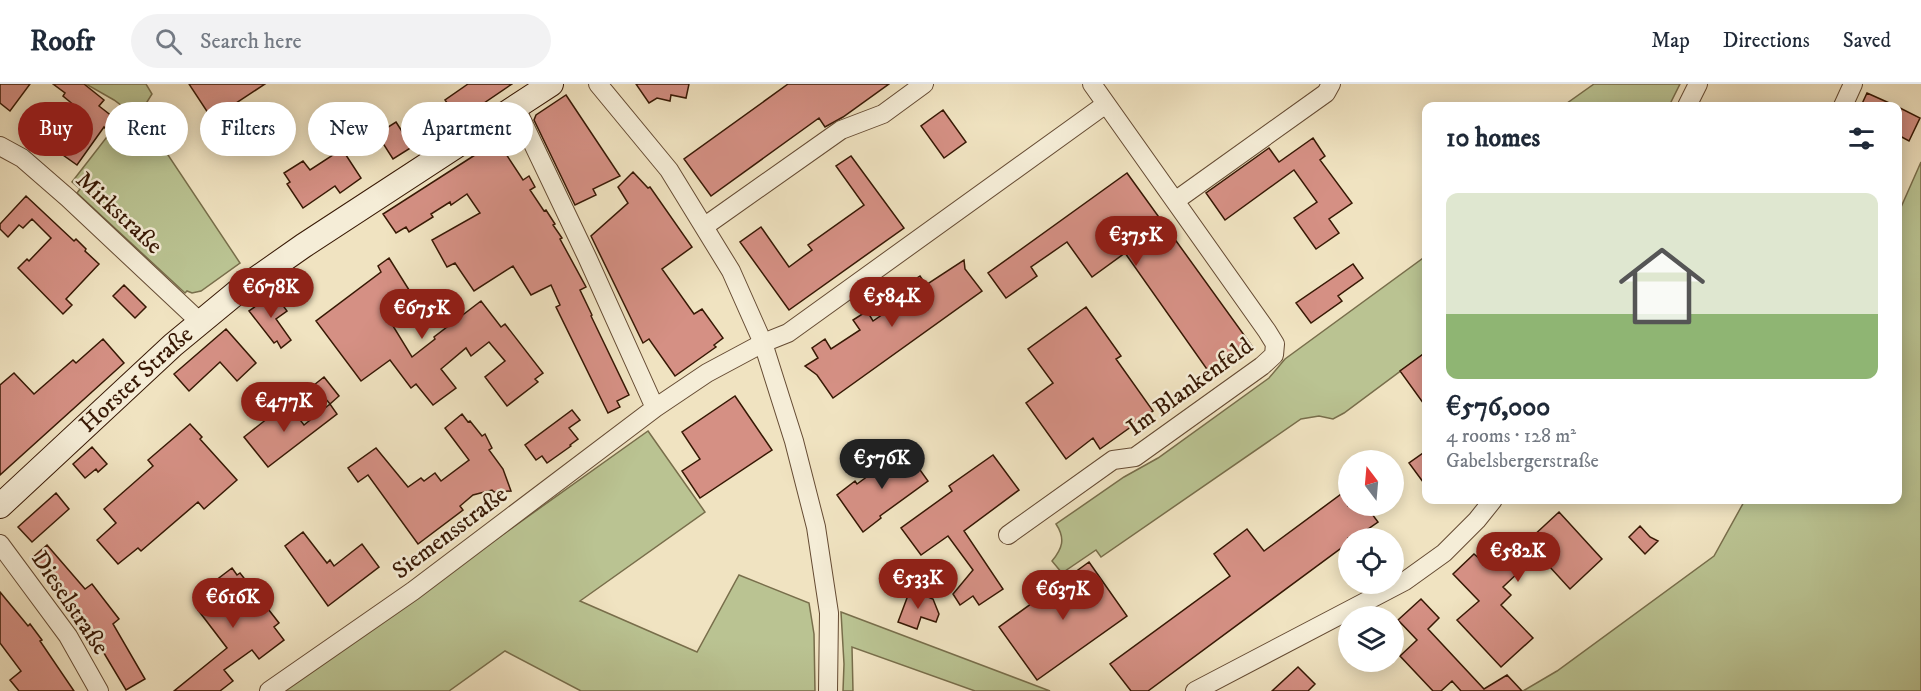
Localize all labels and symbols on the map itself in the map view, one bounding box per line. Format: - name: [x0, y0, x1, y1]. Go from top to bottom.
- street label: Mirkstraße: [69, 165, 169, 261]
- pin: €375K: [1094, 216, 1178, 267]
- pin: €678K: [229, 268, 313, 319]
- pin: €584K: [850, 277, 934, 328]
- pin: €675K: [380, 289, 464, 340]
- street label: Horster Straße: [73, 320, 199, 439]
- street label: Im Blankenfeld: [1121, 331, 1259, 443]
- pin: €477K: [242, 382, 326, 433]
- pin: €576K: [840, 439, 924, 490]
- north arrow: [1338, 450, 1404, 516]
- street label: Siemensstraße: [386, 480, 514, 586]
- pin: €582K: [1476, 532, 1560, 583]
- street label: Dieselstraße: [24, 546, 116, 661]
- pin: €533K: [876, 559, 960, 610]
- pin: €637K: [1021, 570, 1105, 621]
- pin: €616K: [191, 578, 275, 629]

